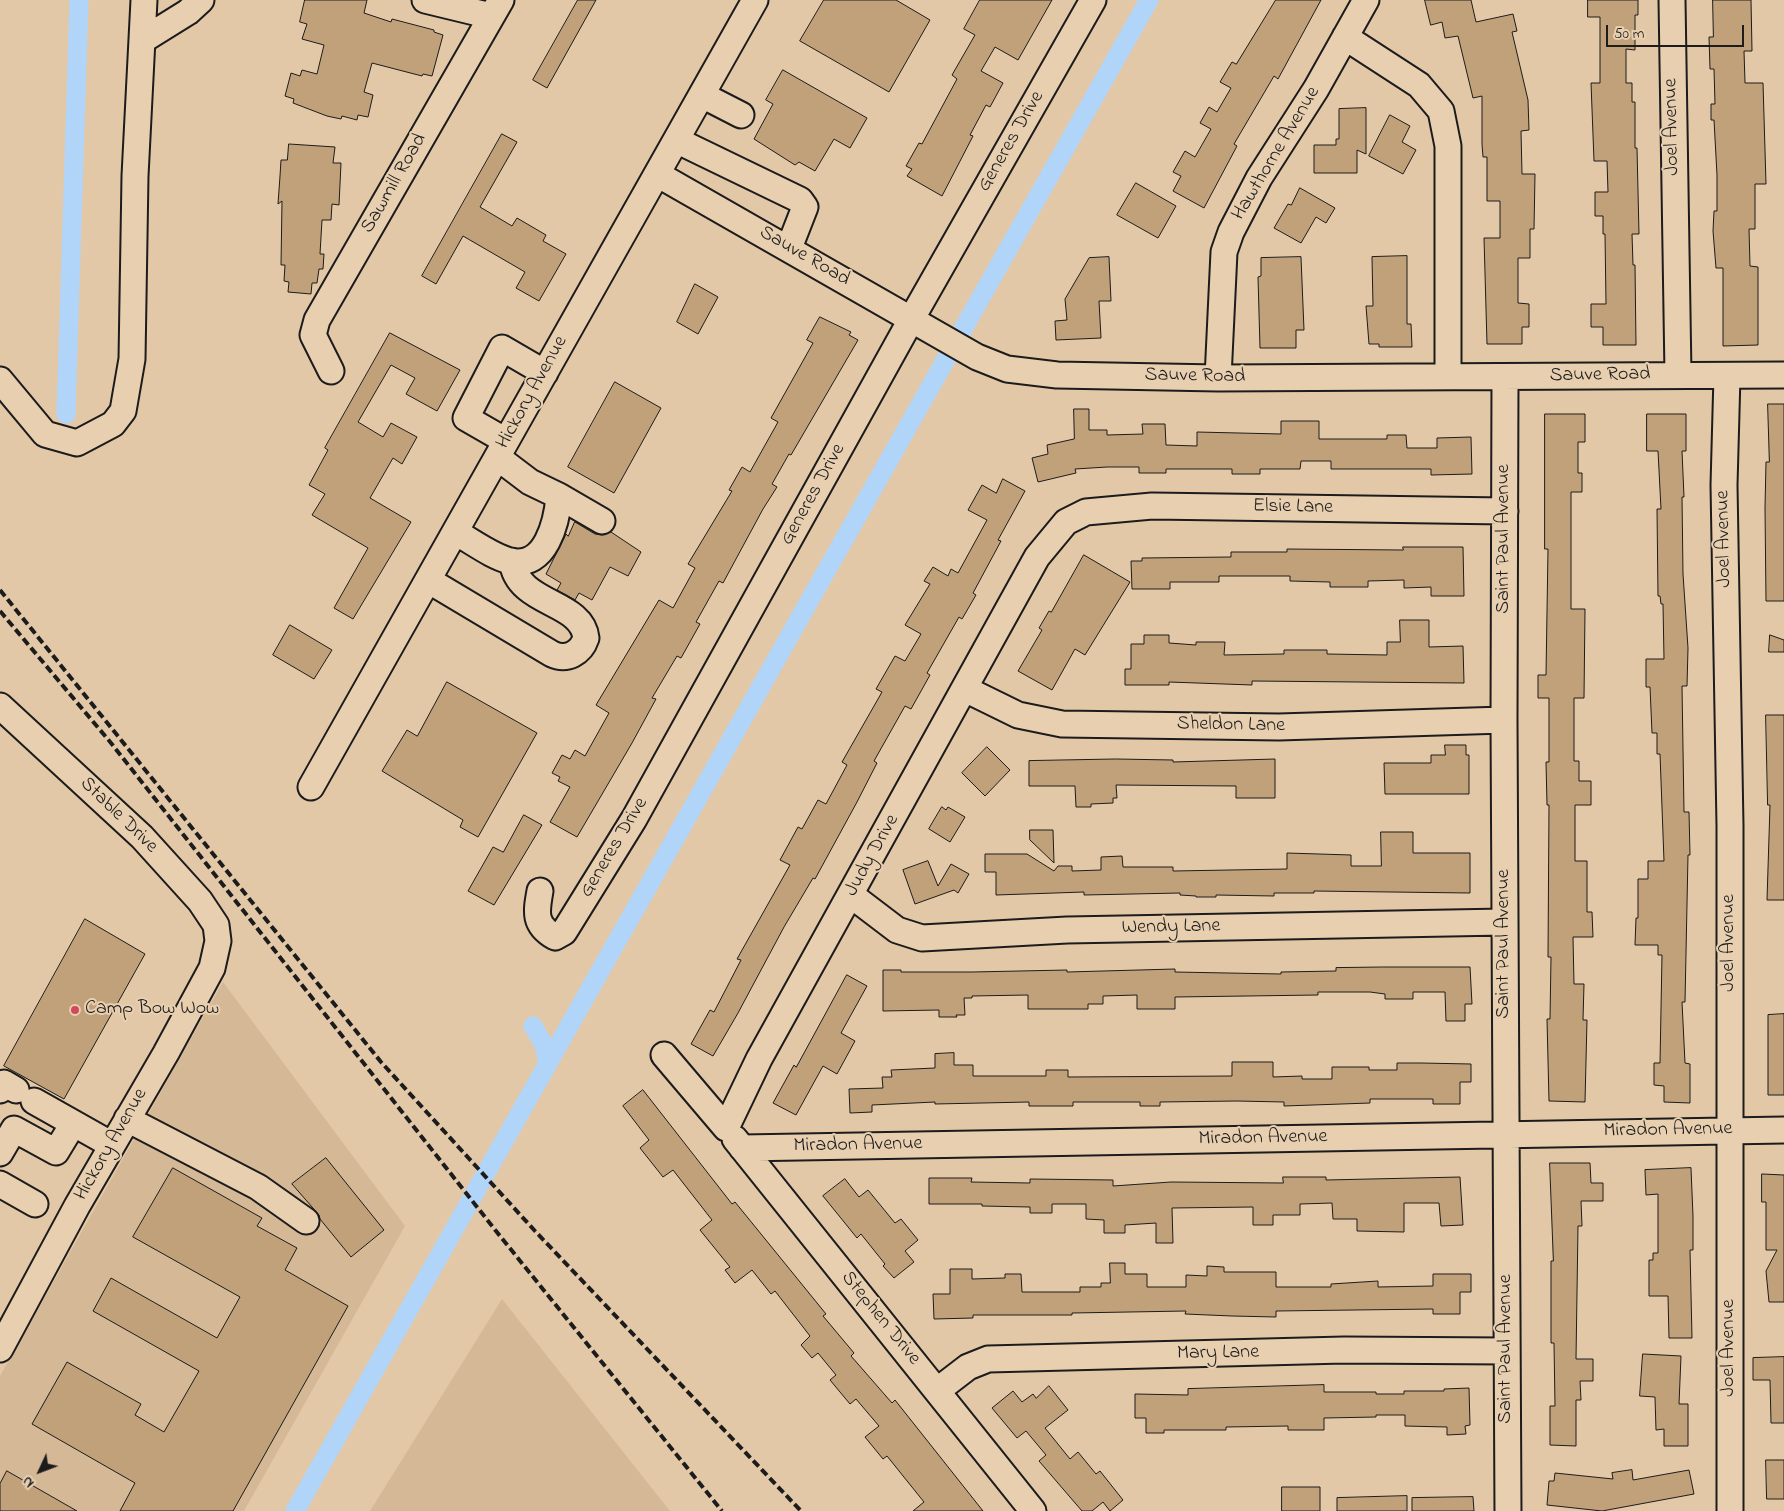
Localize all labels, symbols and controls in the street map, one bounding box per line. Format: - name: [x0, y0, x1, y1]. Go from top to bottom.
- scale bar: [1609, 15, 1746, 47]
- text: 50 m: [1614, 23, 1644, 45]
- street label: Joel Avenue: [1660, 78, 1686, 176]
- street label: Hawthorne Avenue: [1228, 83, 1326, 225]
- street label: Generes Drive: [974, 87, 1050, 197]
- street label: Sawmill Road: [357, 130, 433, 238]
- street label: Sauve Road: [754, 221, 854, 293]
- street label: Hickory Avenue: [492, 332, 574, 454]
- street label: Sauve Road: [1549, 363, 1651, 389]
- street label: Sauve Road: [1144, 364, 1246, 390]
- street label: Generes Drive: [776, 440, 852, 550]
- street label: Saint Paul Avenue: [1493, 464, 1517, 614]
- street label: Joel Avenue: [1712, 490, 1738, 588]
- street label: Elsie Lane: [1253, 495, 1333, 521]
- street label: Sheldon Lane: [1177, 713, 1285, 739]
- street label: Stable Drive: [74, 773, 162, 859]
- street label: Generes Drive: [576, 794, 654, 902]
- street label: Judy Drive: [841, 811, 905, 901]
- street label: Saint Paul Avenue: [1493, 869, 1517, 1019]
- street label: Joel Avenue: [1718, 894, 1742, 992]
- street label: Wendy Lane: [1121, 915, 1221, 941]
- place label: Camp Bow Wow: [85, 998, 219, 1022]
- marker: Camp Bow Wow: [69, 1004, 81, 1016]
- street label: Hickory Avenue: [70, 1085, 154, 1205]
- street label: Miradon Avenue: [1603, 1118, 1733, 1144]
- street label: Miradon Avenue: [1198, 1126, 1328, 1152]
- street label: Miradon Avenue: [793, 1133, 923, 1159]
- street label: Stephen Drive: [835, 1267, 925, 1371]
- street label: Saint Paul Avenue: [1495, 1274, 1519, 1424]
- street label: Joel Avenue: [1718, 1299, 1742, 1397]
- street label: Mary Lane: [1177, 1341, 1259, 1367]
- north arrow: [15, 1446, 65, 1496]
- text: N: [18, 1471, 40, 1492]

